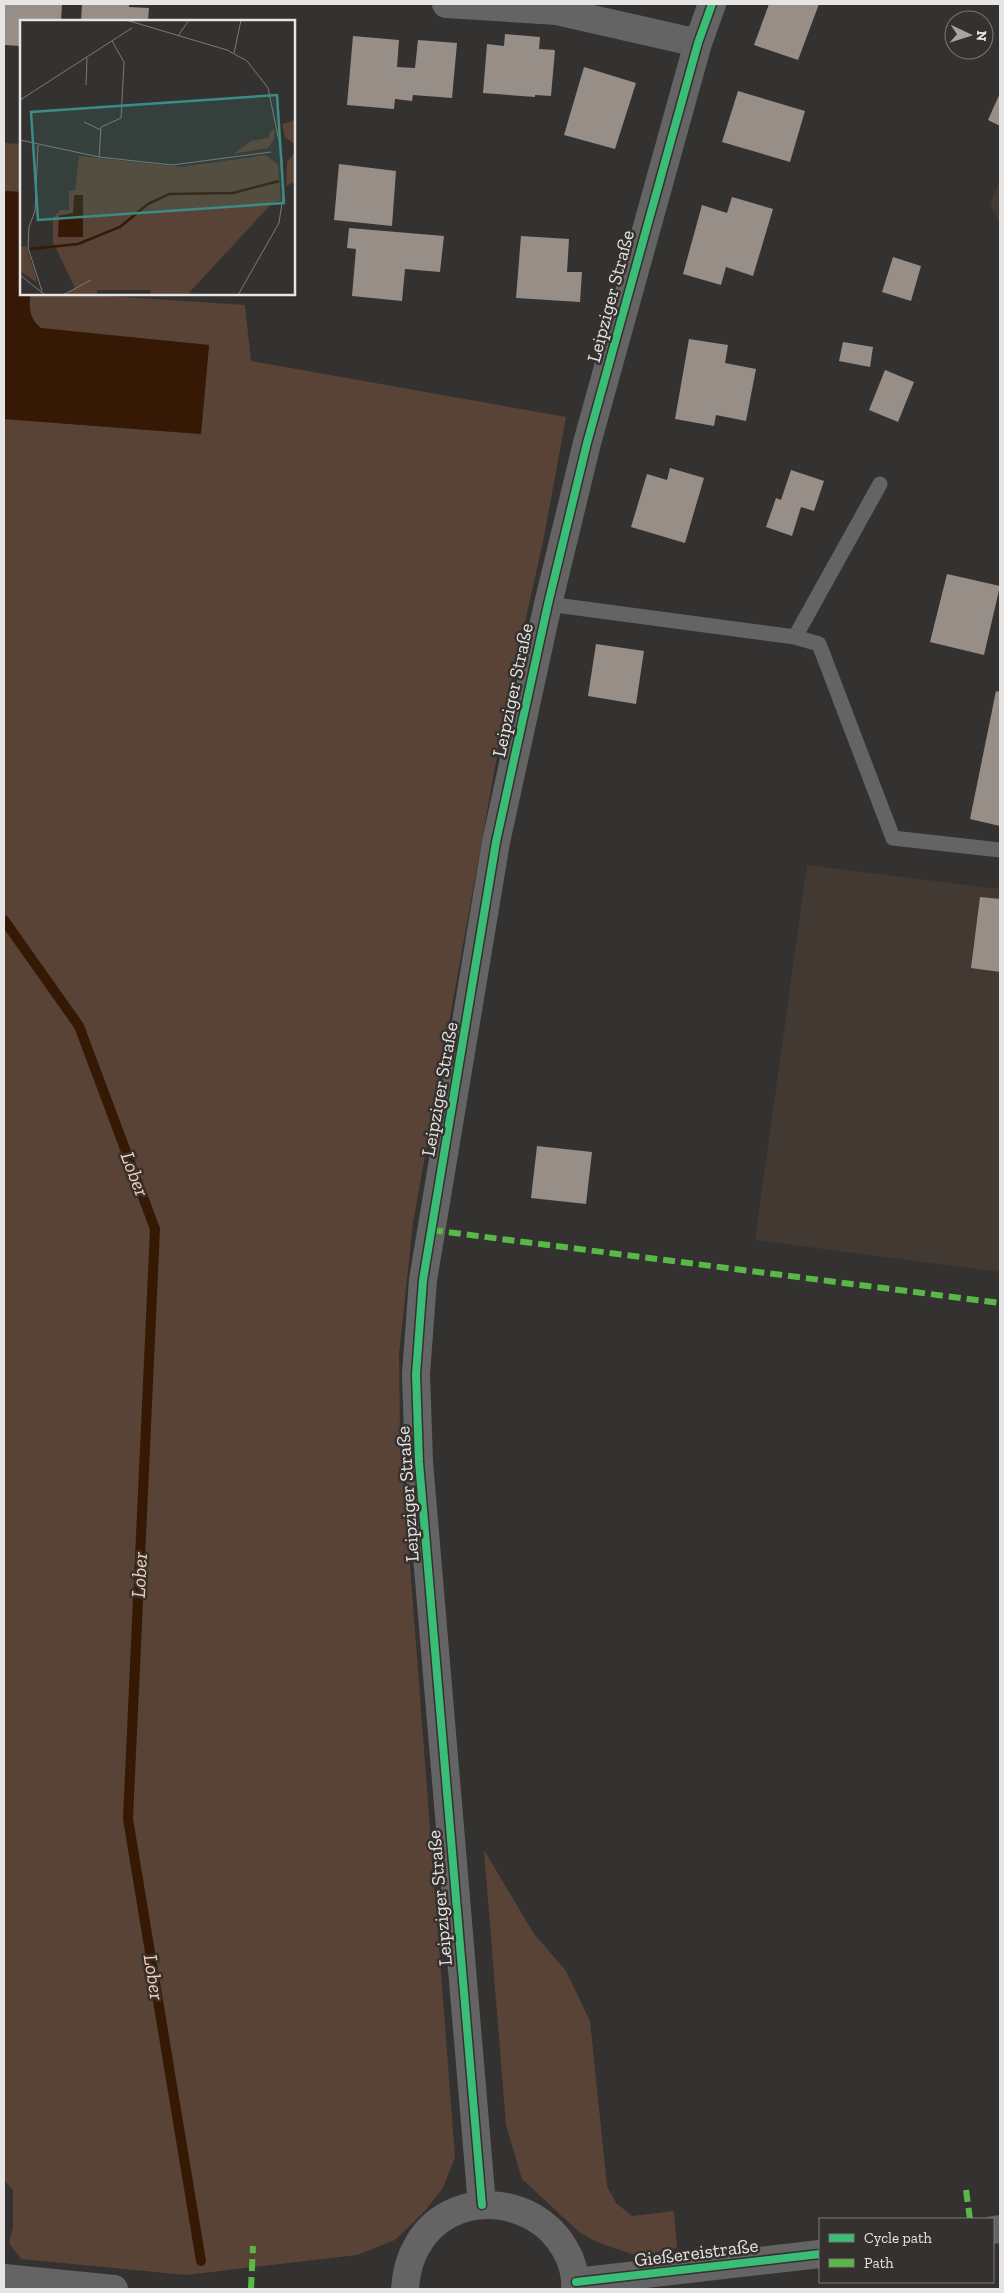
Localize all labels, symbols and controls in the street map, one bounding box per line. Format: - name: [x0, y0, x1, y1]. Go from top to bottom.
- north arrow: [944, 10, 994, 60]
- inset map: [20, 20, 295, 295]
- text: N: [973, 30, 990, 42]
- street label: Leipziger Straße: [582, 227, 639, 365]
- street label: Leipziger Straße: [487, 621, 538, 759]
- street label: Leipziger Straße: [416, 1020, 463, 1158]
- water label: Lober: [116, 1148, 154, 1200]
- street label: Leipziger Straße: [391, 1425, 424, 1563]
- water label: Lober: [126, 1551, 152, 1599]
- street label: Leipziger Straße: [422, 1829, 457, 1967]
- water label: Lober: [139, 1952, 169, 2002]
- legend: [819, 2218, 994, 2283]
- text: Cycle path: [864, 2229, 933, 2247]
- street label: Gießereistraße: [633, 2233, 759, 2272]
- text: Path: [864, 2254, 894, 2272]

